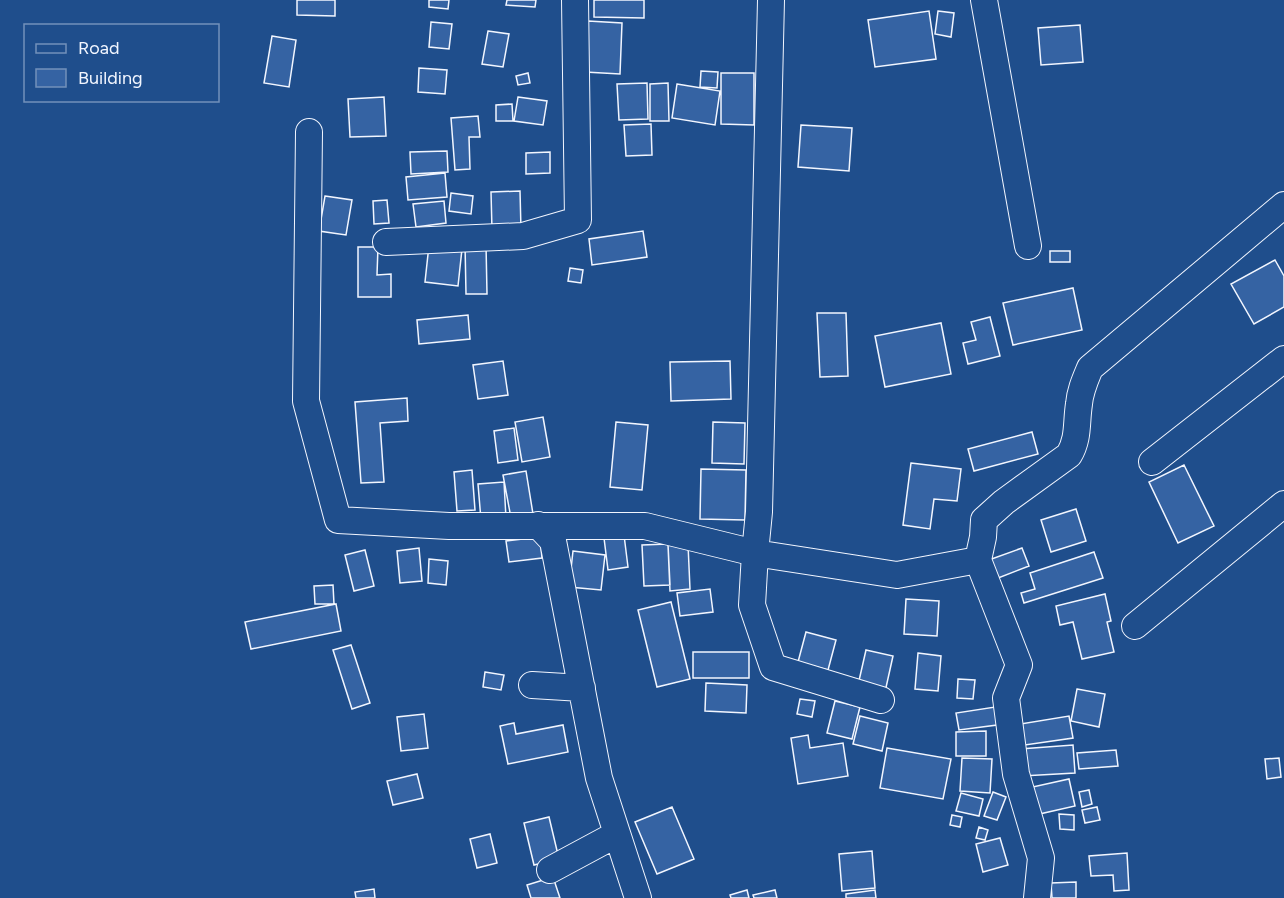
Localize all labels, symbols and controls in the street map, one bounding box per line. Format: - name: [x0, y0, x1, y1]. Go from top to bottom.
- legend: [24, 24, 219, 102]
- text: Road: [78, 37, 119, 59]
- text: Building: [78, 67, 143, 89]

